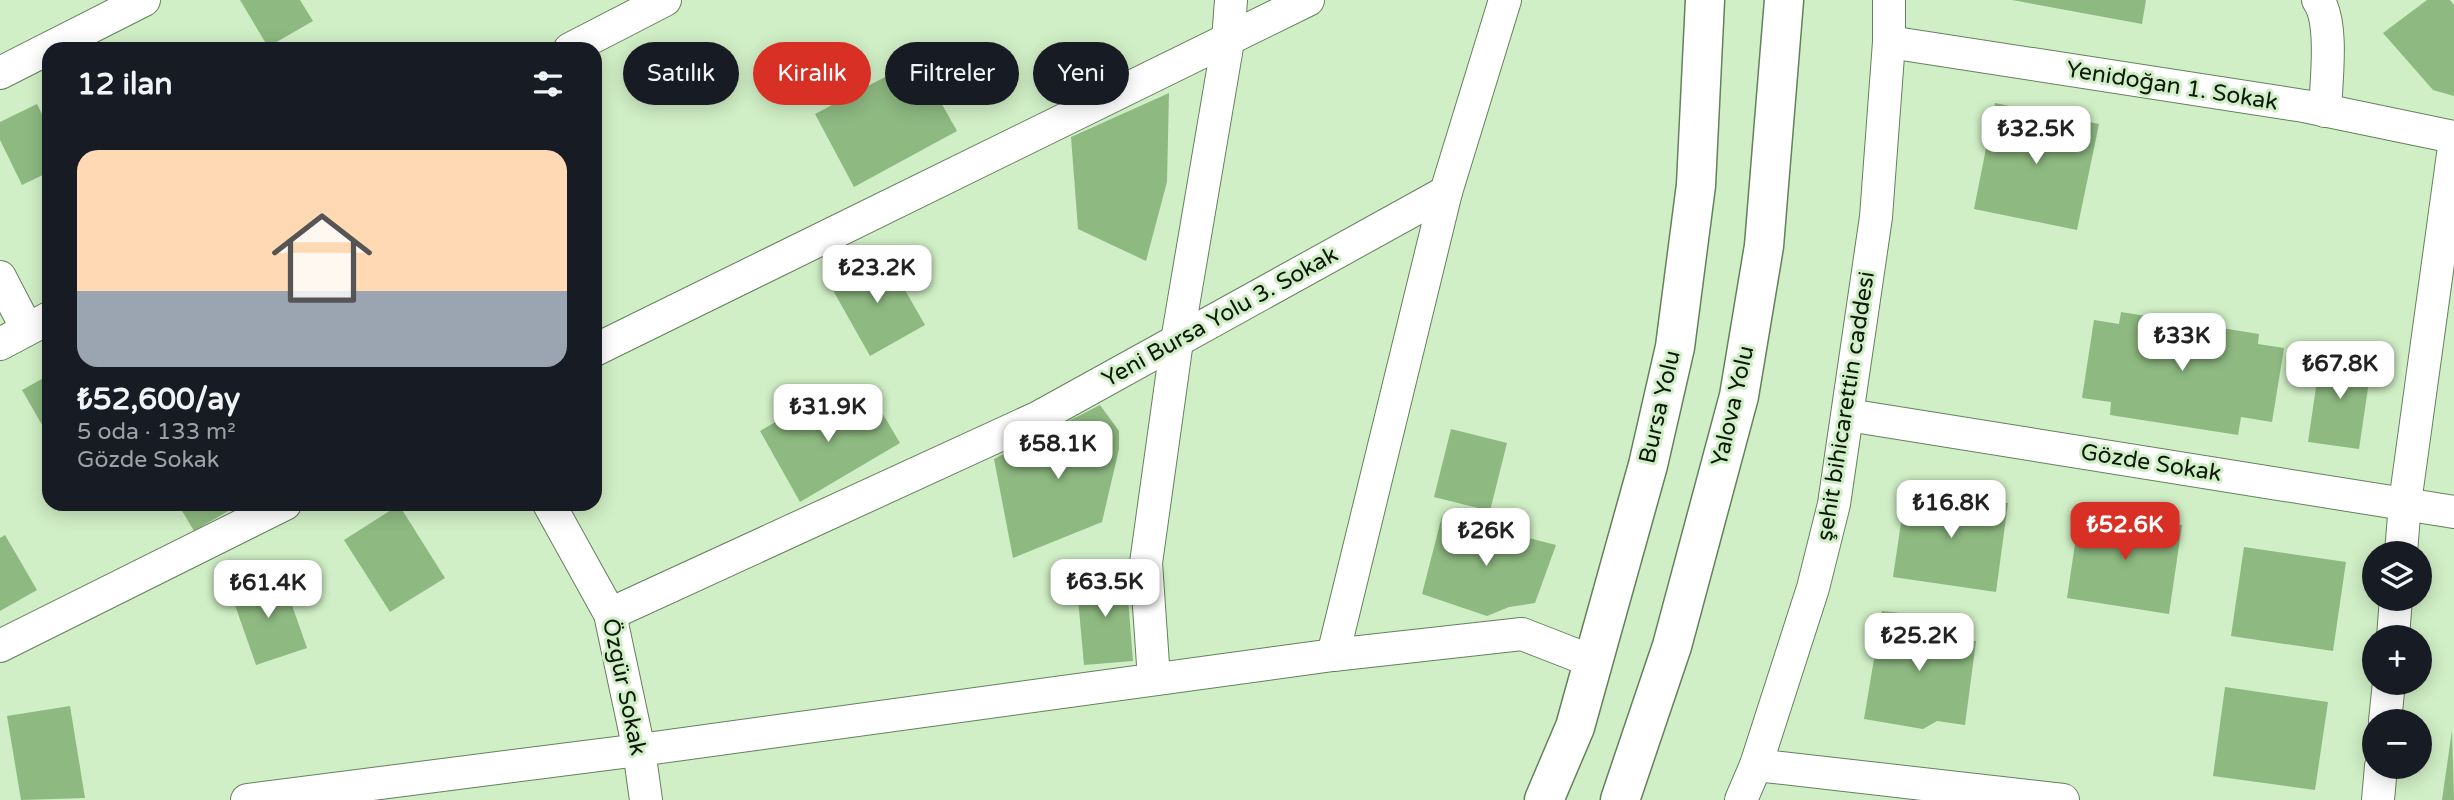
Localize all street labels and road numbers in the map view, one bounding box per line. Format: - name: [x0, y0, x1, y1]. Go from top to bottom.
- street label: Yenidoğan 1. Sokak: [2064, 55, 2280, 117]
- street label: Yeni Bursa Yolu 3. Sokak: [1097, 240, 1343, 394]
- street label: şehit bihicarettin caddesi: [1811, 269, 1881, 543]
- street label: Yalova Yolu: [1706, 343, 1760, 469]
- street label: Bursa Yolu: [1633, 348, 1687, 466]
- street label: Gözde Sokak: [2079, 438, 2223, 488]
- street label: Özgür Sokak: [596, 616, 652, 758]

